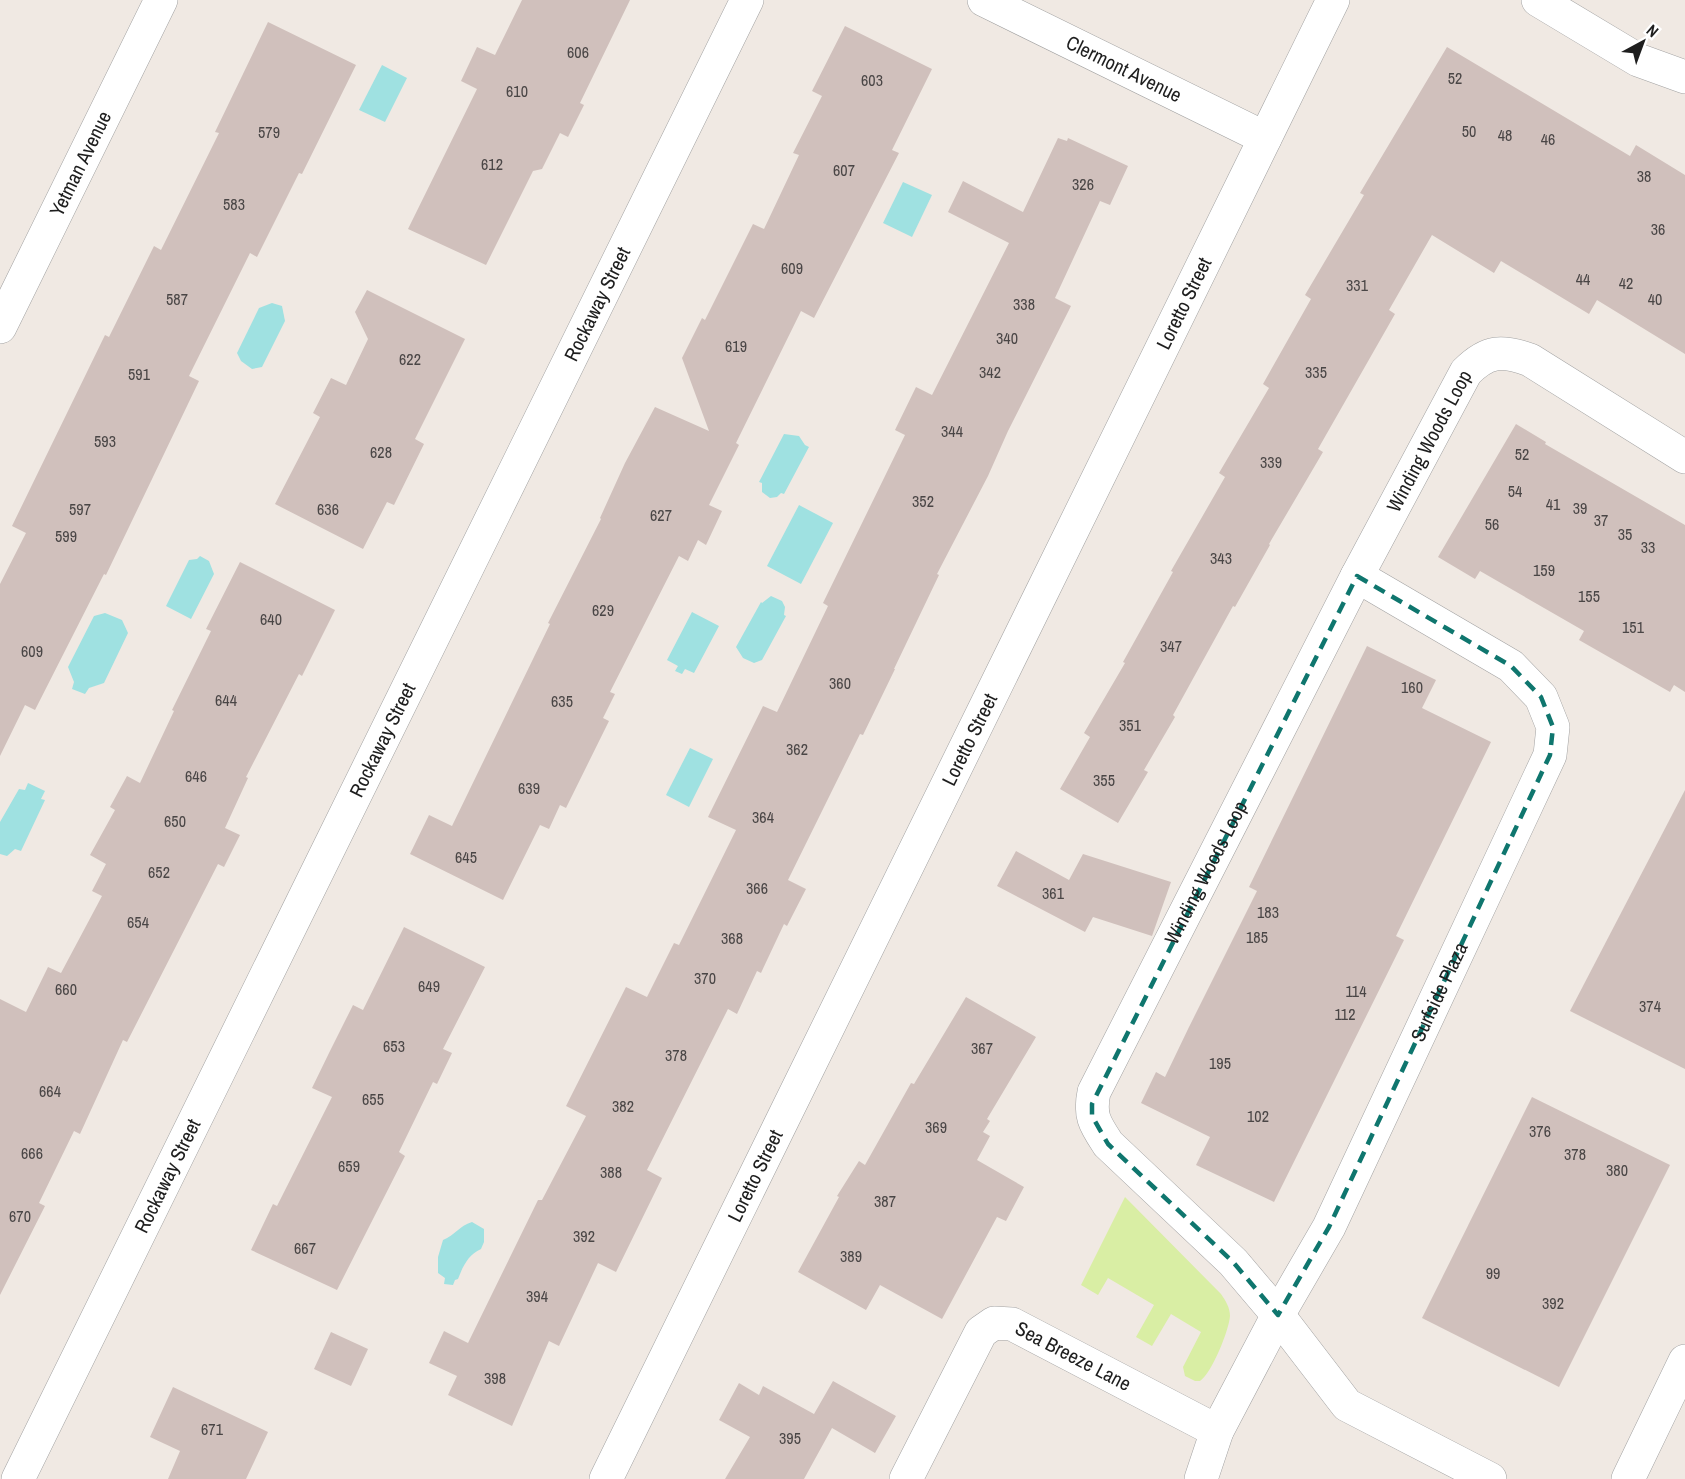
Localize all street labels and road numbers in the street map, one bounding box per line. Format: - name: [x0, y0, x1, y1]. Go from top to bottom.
- street label: Clermont Avenue: [1062, 29, 1187, 108]
- street label: Yetman Avenue: [43, 106, 117, 221]
- street label: Rockaway Street: [557, 242, 636, 365]
- street label: Loretto Street: [1149, 252, 1218, 354]
- street label: Winding Woods Loop: [1380, 365, 1478, 517]
- street label: Rockaway Street: [342, 678, 422, 801]
- street label: Loretto Street: [935, 688, 1003, 790]
- street label: Winding Woods Loop: [1158, 796, 1253, 949]
- street label: Surfside Plaza: [1404, 938, 1473, 1046]
- street label: Rockaway Street: [127, 1114, 207, 1237]
- street label: Loretto Street: [721, 1124, 789, 1226]
- street label: Sea Breeze Lane: [1011, 1314, 1136, 1397]

